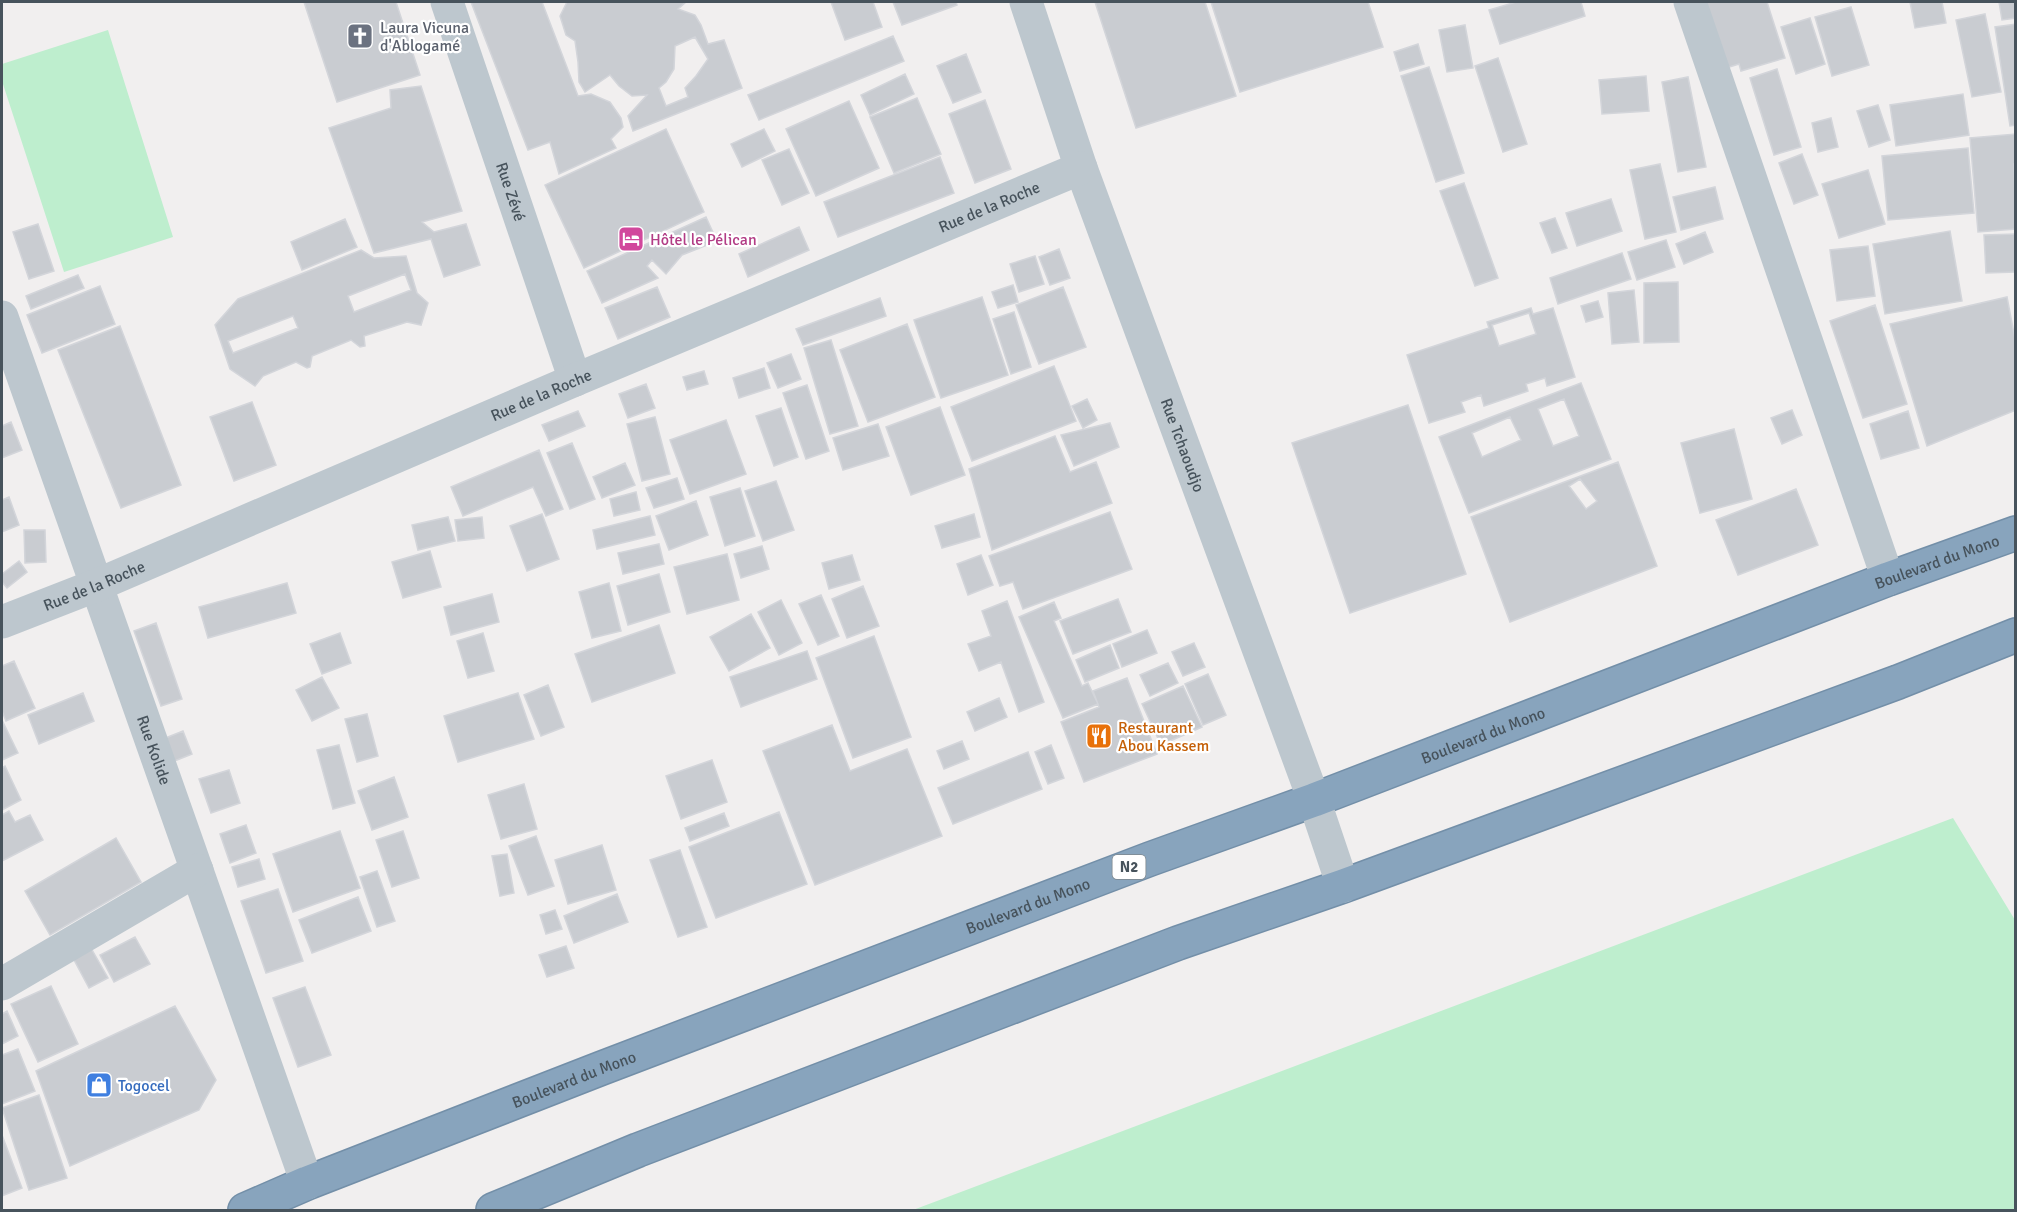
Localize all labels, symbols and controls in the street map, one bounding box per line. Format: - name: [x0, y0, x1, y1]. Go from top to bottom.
- place label: Laura Vicuna d'Ablogamé: [380, 18, 469, 56]
- church icon: Laura Vicuna d'Ablogamé: [345, 21, 375, 51]
- street label: Rue Zévé: [491, 160, 529, 224]
- street label: Rue de la Roche: [936, 177, 1043, 238]
- hotel icon: Hôtel le Pélican: [616, 224, 646, 254]
- place label: Hôtel le Pélican: [650, 230, 757, 250]
- street label: Rue de la Roche: [488, 365, 595, 426]
- street label: Rue Tchaoudjo: [1156, 395, 1209, 495]
- street label: Boulevard du Mono: [1872, 531, 2002, 594]
- street label: Rue de la Roche: [41, 557, 148, 616]
- street label: Boulevard du Mono: [1418, 703, 1548, 769]
- street label: Rue Kolide: [132, 713, 175, 788]
- place label: Restaurant Abou Kassem: [1118, 718, 1209, 756]
- restaurant icon: Restaurant Abou Kassem: [1084, 721, 1114, 751]
- road number: N2: [1112, 855, 1146, 879]
- street label: Boulevard du Mono: [963, 874, 1093, 939]
- street label: Boulevard du Mono: [509, 1047, 639, 1113]
- shop icon: Togocel: [84, 1070, 114, 1100]
- place label: Togocel: [118, 1076, 170, 1096]

